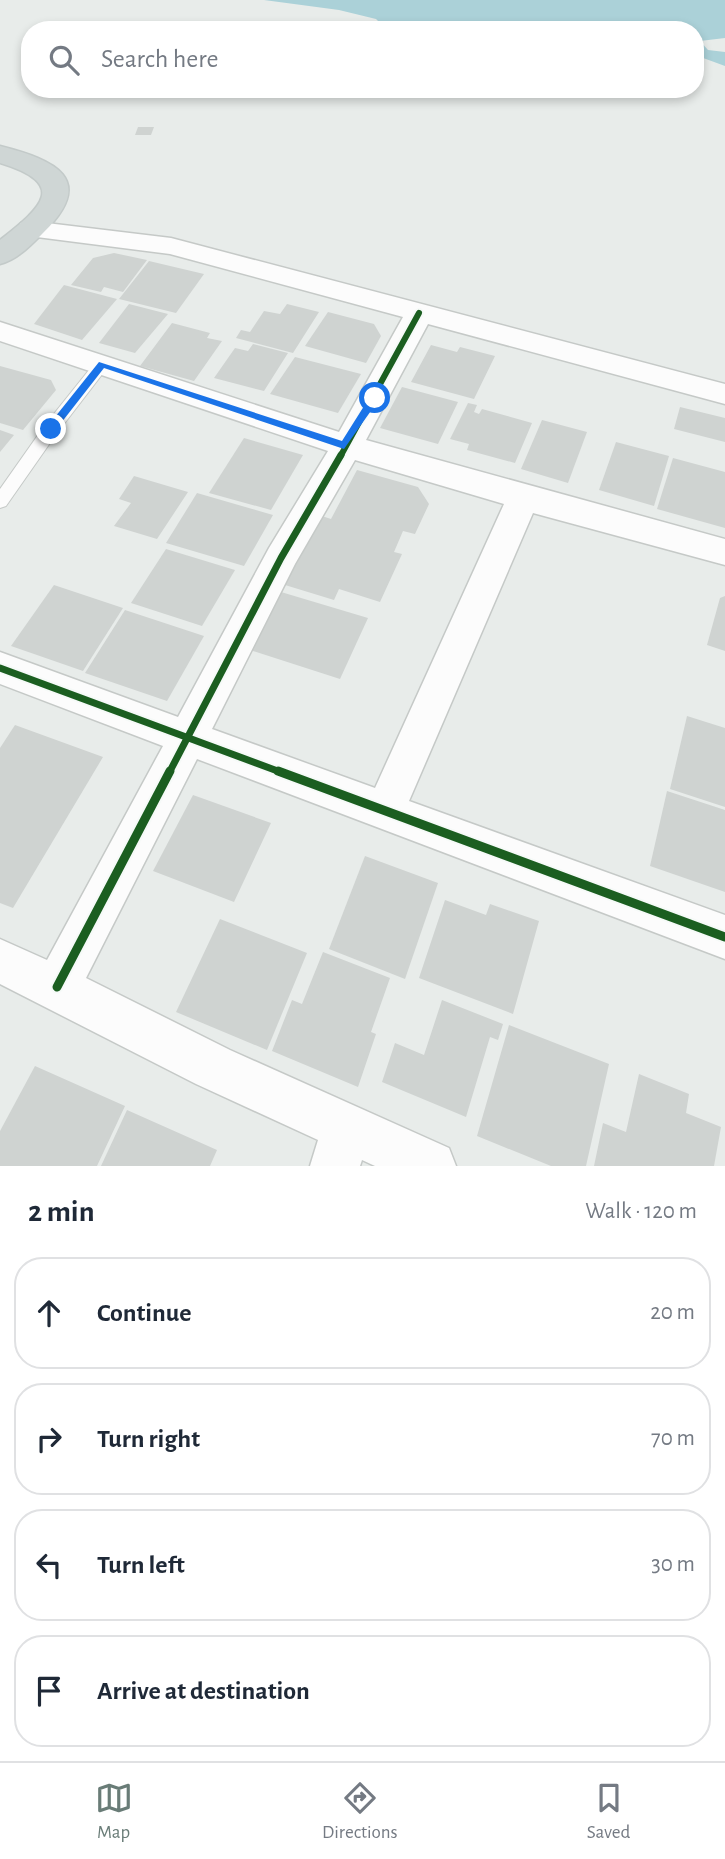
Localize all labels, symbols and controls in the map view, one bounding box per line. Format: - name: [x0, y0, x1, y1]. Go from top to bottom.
- search box: [21, 21, 704, 98]
- icon: search: [45, 41, 83, 79]
- text: Search here: [101, 46, 219, 72]
- route start: [359, 382, 390, 413]
- route end: [35, 413, 66, 444]
- text: 2 min: [28, 1197, 95, 1227]
- text: Walk · 120 m: [585, 1200, 697, 1223]
- icon: ahead: [30, 1294, 68, 1332]
- text: Continue: [97, 1300, 192, 1326]
- text: 20 m: [650, 1301, 695, 1324]
- icon: right: [30, 1420, 68, 1458]
- text: Turn right: [97, 1426, 200, 1452]
- text: 70 m: [651, 1427, 695, 1450]
- icon: left: [30, 1546, 68, 1584]
- text: Turn left: [97, 1552, 185, 1578]
- text: 30 m: [651, 1553, 695, 1576]
- icon: arrive: [30, 1672, 68, 1710]
- text: Arrive at destination: [97, 1678, 310, 1704]
- tab: Map: [95, 1779, 133, 1844]
- tab: Directions: [322, 1779, 398, 1844]
- tab: Saved: [587, 1779, 630, 1844]

